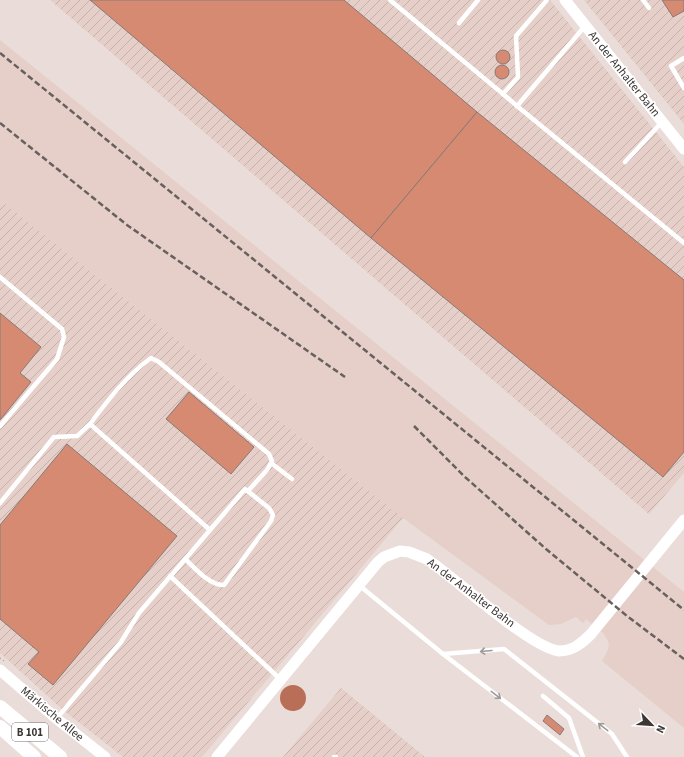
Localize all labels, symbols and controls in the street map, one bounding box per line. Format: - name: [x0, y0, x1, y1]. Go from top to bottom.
- street label: An der Anhalter Bahn: [584, 27, 664, 121]
- street label: An der Anhalter Bahn: [424, 554, 518, 632]
- one-way arrow: [480, 647, 493, 654]
- street label: Märkische Allee: [17, 683, 87, 746]
- one-way arrow: [491, 691, 502, 700]
- north arrow: [632, 705, 672, 745]
- road number: B 101: [12, 723, 48, 741]
- one-way arrow: [598, 723, 609, 731]
- text: N: [652, 723, 669, 736]

